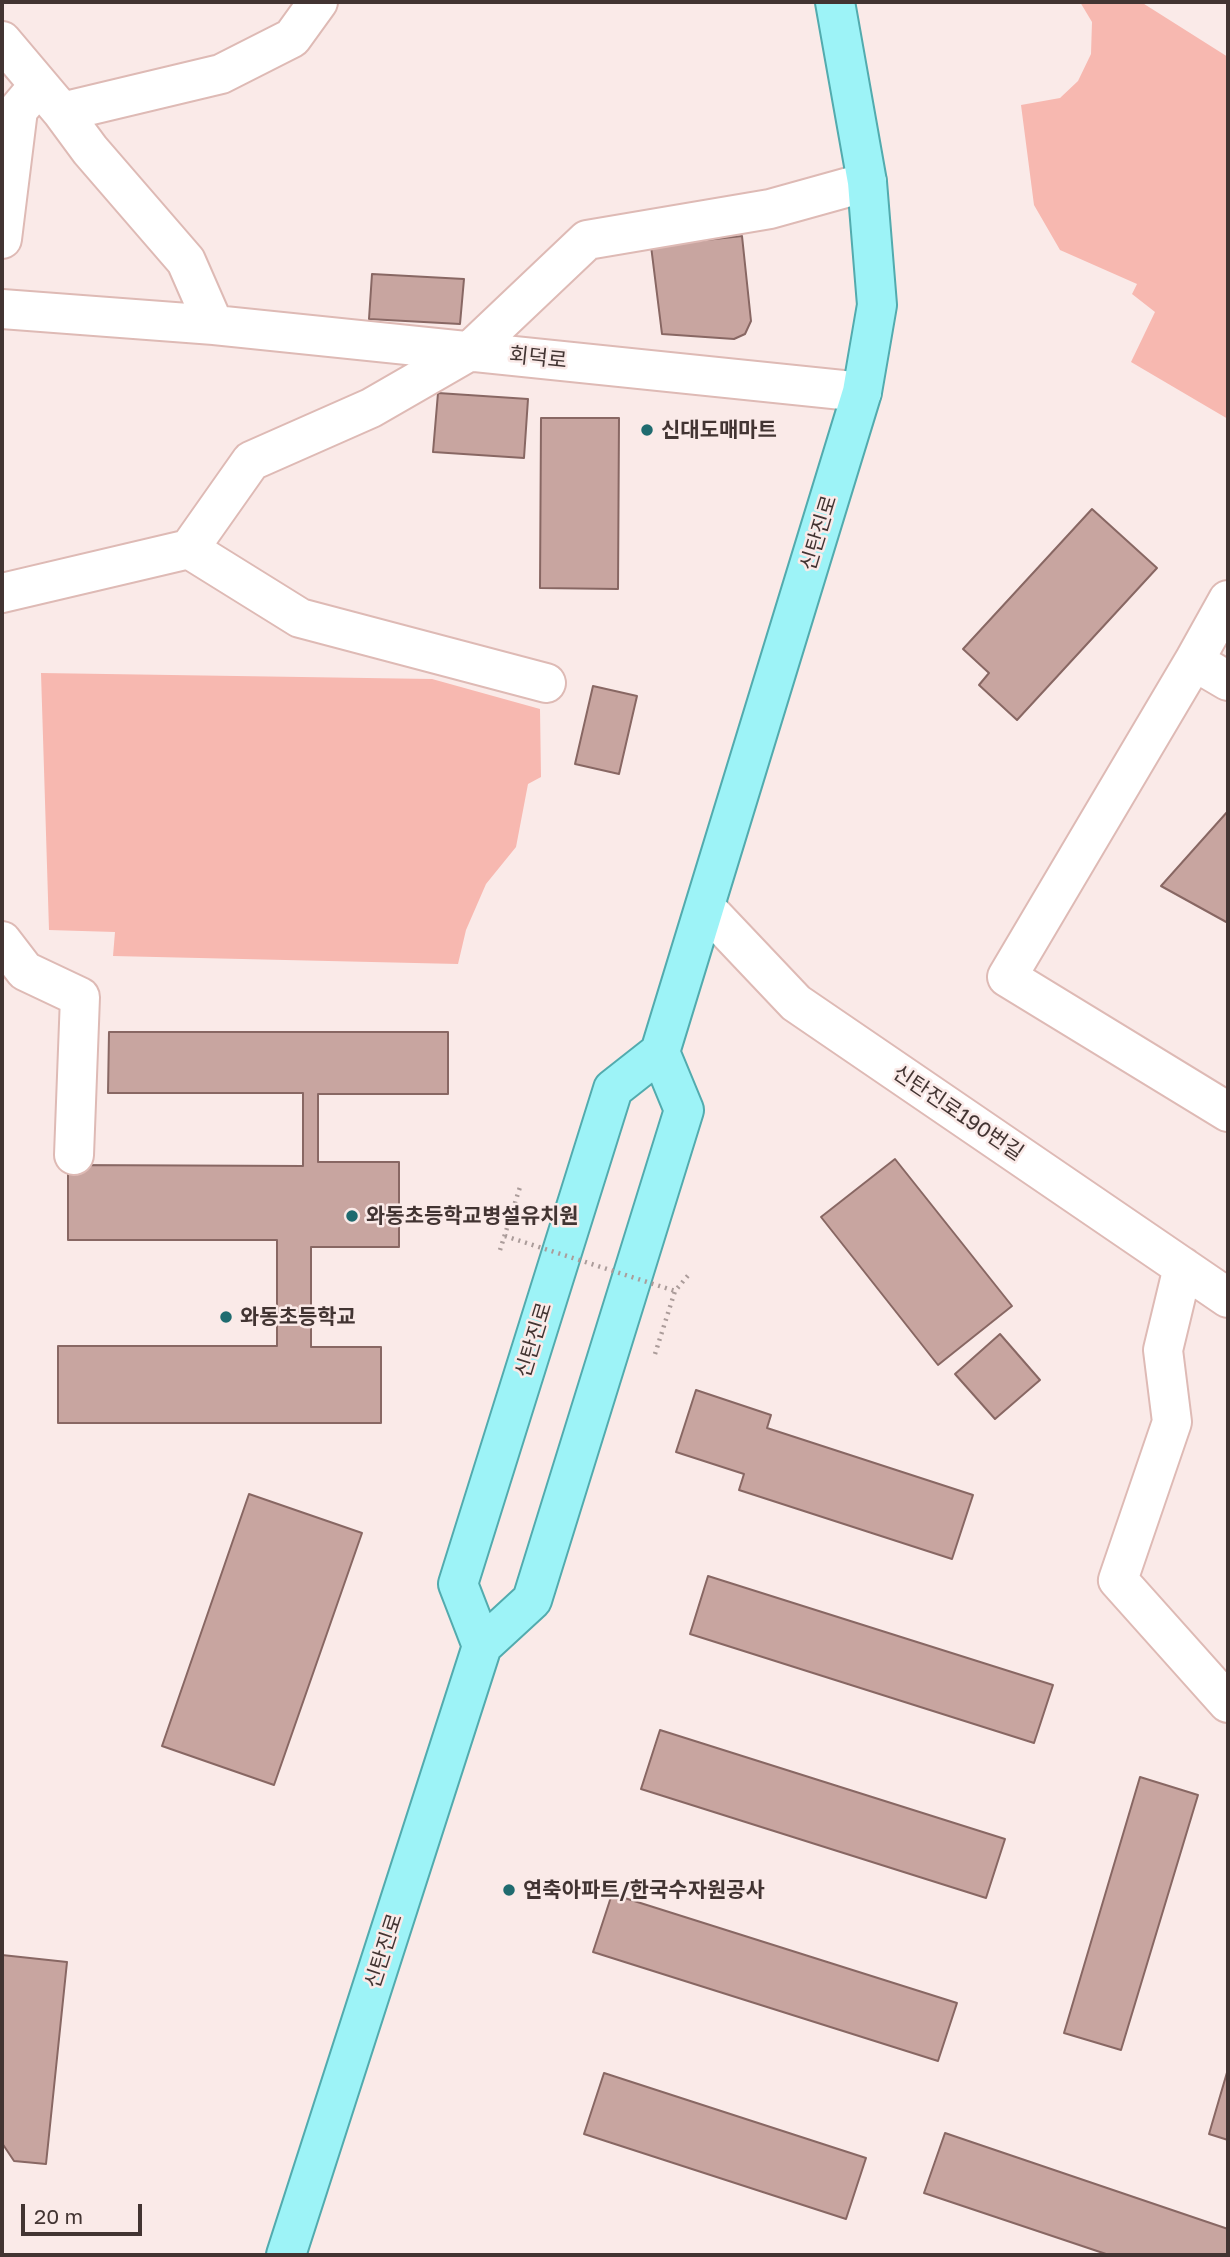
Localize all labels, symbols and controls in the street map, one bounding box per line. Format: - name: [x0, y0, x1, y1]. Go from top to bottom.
- street label: 회덕로: [508, 342, 568, 374]
- place label: 신대도매마트: [661, 417, 777, 443]
- marker: 신대도매마트: [639, 422, 655, 438]
- street label: 신탄진로: [796, 492, 842, 574]
- street label: 신탄진로190번길: [888, 1060, 1028, 1166]
- place label: 와동초등학교병설유치원: [366, 1203, 579, 1229]
- marker: 와동초등학교병설유치원: [344, 1208, 360, 1224]
- street label: 신탄진로: [511, 1299, 557, 1381]
- place label: 와동초등학교: [240, 1304, 356, 1330]
- marker: 와동초등학교: [218, 1309, 234, 1325]
- place label: 연축아파트/한국수자원공사: [523, 1877, 765, 1903]
- marker: 연축아파트/한국수자원공사: [501, 1882, 517, 1898]
- street label: 신탄진로: [360, 1910, 408, 1992]
- scale bar: [24, 2190, 145, 2234]
- text: 20 m: [34, 2203, 83, 2229]

